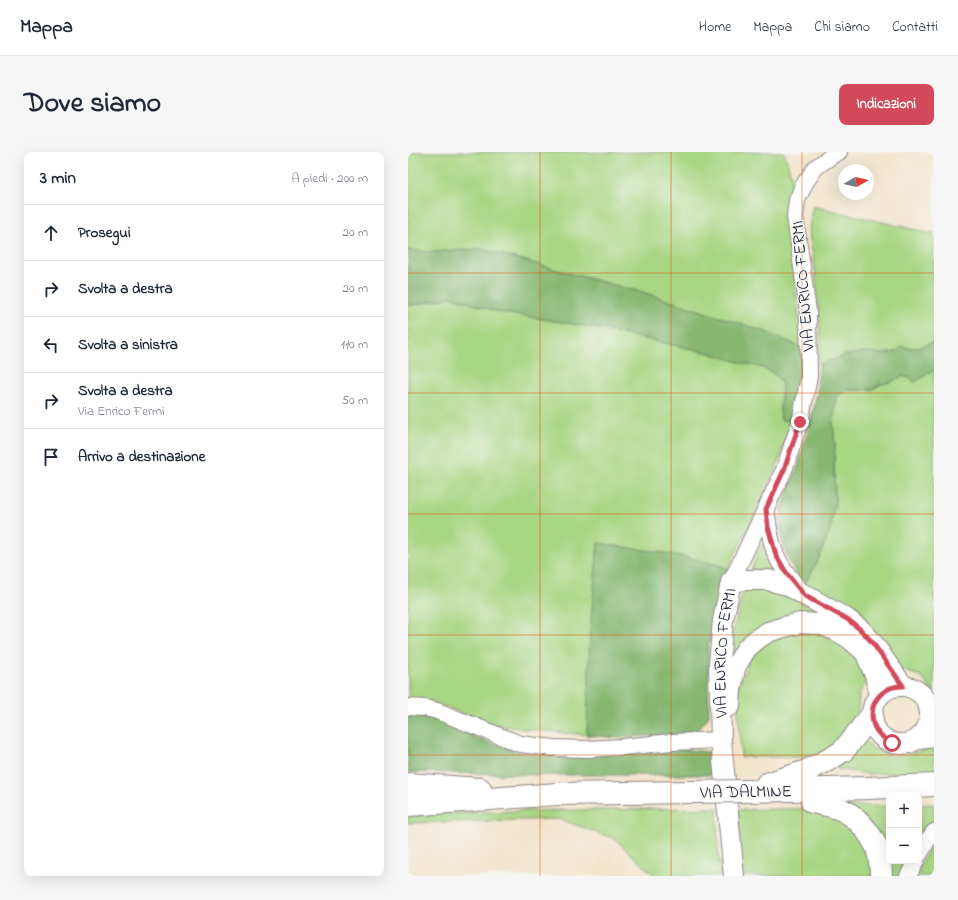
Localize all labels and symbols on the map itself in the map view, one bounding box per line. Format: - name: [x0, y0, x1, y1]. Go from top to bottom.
- north arrow: [838, 164, 874, 200]
- street label: VIA ENRICO FERMI: [785, 219, 822, 353]
- route end: [791, 413, 809, 431]
- street label: VIA ENRICO FERMI: [708, 586, 743, 720]
- route start: [883, 734, 901, 752]
- street label: VIA DALMINE: [699, 779, 792, 806]

